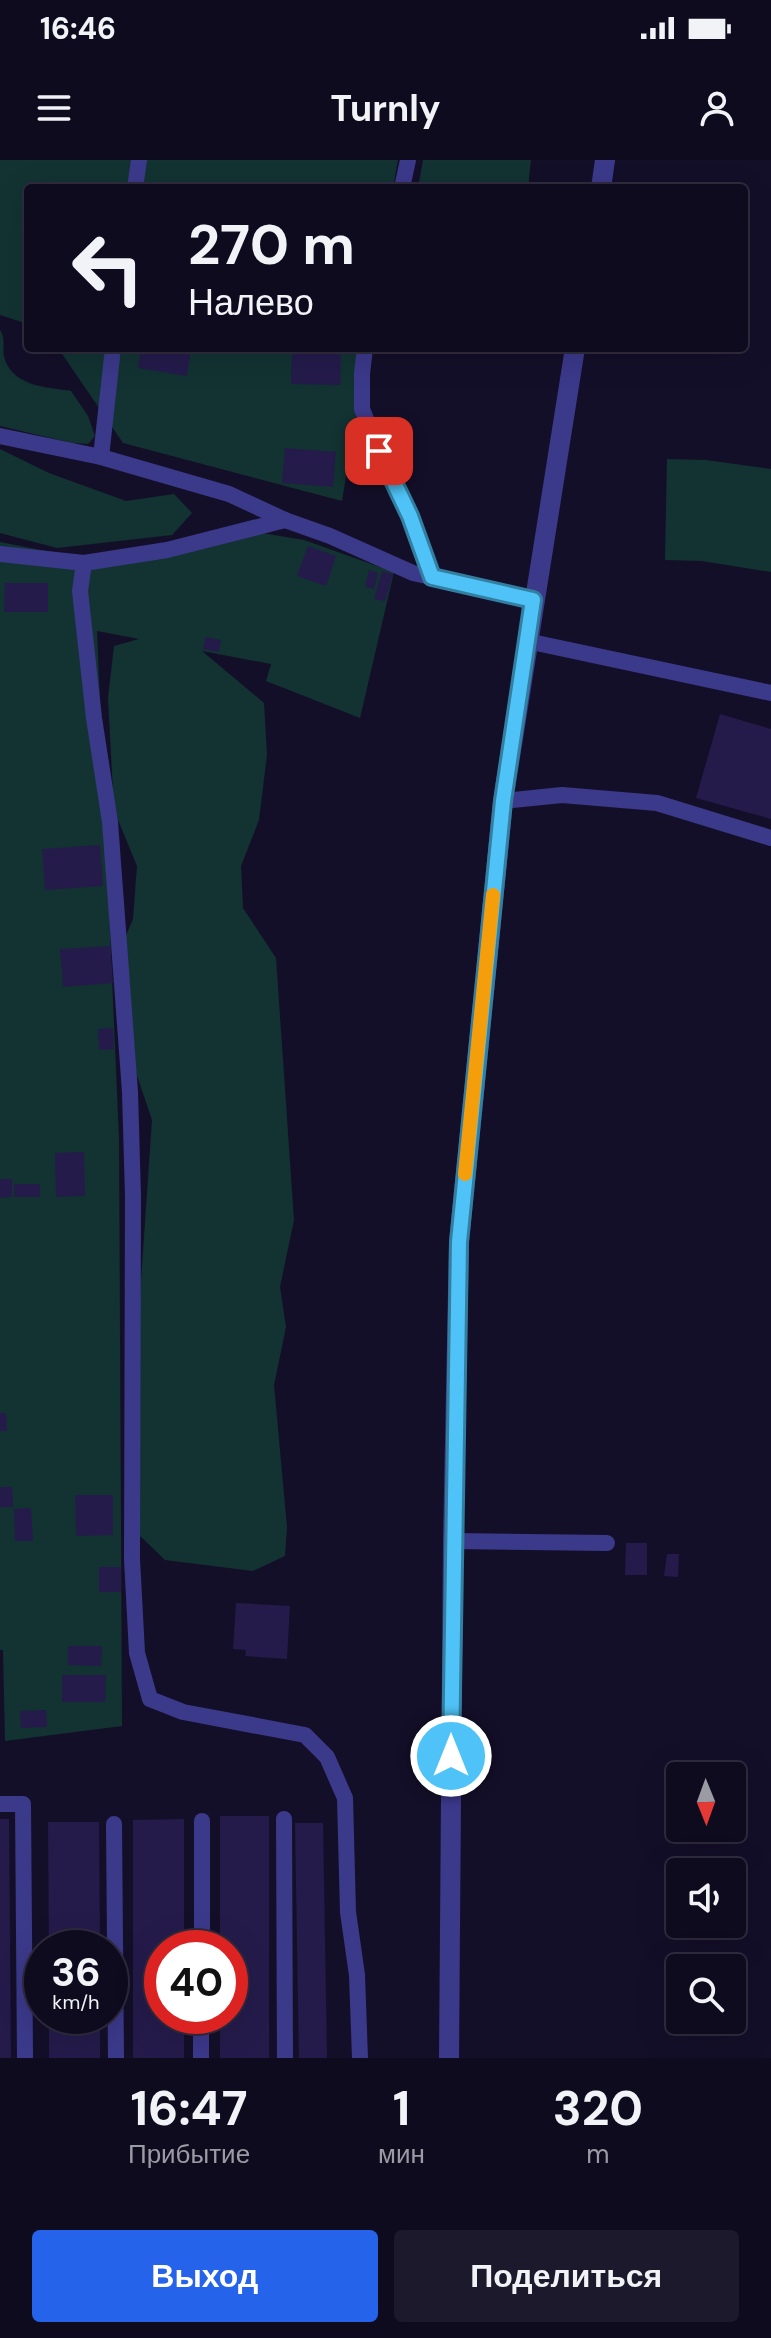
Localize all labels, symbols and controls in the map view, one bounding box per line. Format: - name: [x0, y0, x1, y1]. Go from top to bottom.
- text: 16:46: [40, 9, 116, 48]
- text: Turnly: [330, 85, 441, 132]
- icon: menu: [32, 86, 76, 130]
- icon: person: [695, 86, 739, 130]
- text: 270 m: [188, 208, 355, 281]
- icon: left: [56, 216, 160, 320]
- text: Налево: [188, 279, 314, 326]
- pin: [345, 417, 413, 485]
- icon: arrive: [357, 429, 401, 473]
- position arrow: [409, 1714, 493, 1798]
- north arrow: [666, 1762, 746, 1842]
- map controls: [666, 1762, 746, 2034]
- button: sound: [666, 1858, 746, 1938]
- speed limit sign: 40: [144, 1930, 248, 2034]
- text: 36: [51, 1946, 101, 1998]
- button: search: [666, 1954, 746, 2034]
- text: km/h: [52, 1989, 100, 2015]
- text: 16:47: [130, 2077, 248, 2140]
- text: 1: [393, 2077, 410, 2140]
- text: 320: [553, 2077, 643, 2140]
- text: Прибытие: [128, 2137, 250, 2171]
- text: мин: [378, 2137, 425, 2171]
- text: m: [586, 2137, 609, 2171]
- button: Выход: [32, 2230, 378, 2322]
- button: Поделиться: [394, 2230, 739, 2322]

